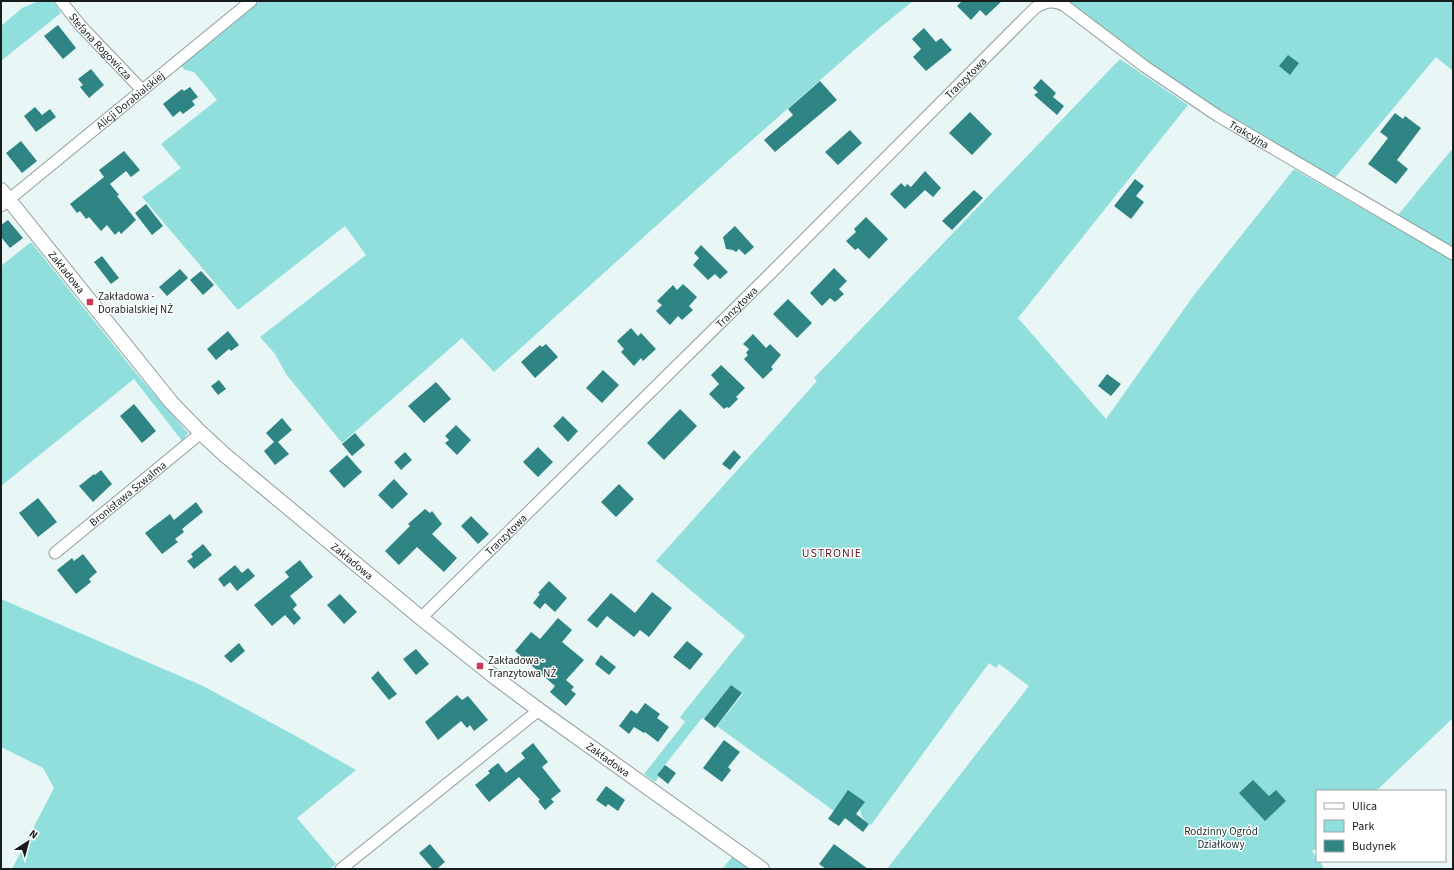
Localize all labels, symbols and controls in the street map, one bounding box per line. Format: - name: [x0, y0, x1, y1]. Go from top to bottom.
- street label: Stefana Rogowicza: [65, 10, 135, 83]
- street label: Tranzytowa: [942, 54, 990, 102]
- street label: Alicji Dorabialskiej: [93, 68, 168, 133]
- street label: Trakcyjna: [1226, 117, 1272, 152]
- street label: Zakładowa: [45, 248, 88, 297]
- street label: Tranzytowa: [713, 283, 761, 331]
- place label: Zakładowa - Dorabialskiej NŻ: [98, 289, 173, 317]
- marker: Zakładowa - Dorabialskiej NŻ: [85, 297, 95, 307]
- street label: Bronisława Szwalma: [86, 458, 170, 530]
- street label: Tranzytowa: [482, 511, 530, 559]
- street label: Zakładowa: [328, 539, 376, 583]
- district label: USTRONIE: [802, 545, 862, 562]
- place label: Zakładowa - Tranzytowa NŻ: [488, 653, 556, 681]
- marker: Zakładowa - Tranzytowa NŻ: [475, 661, 485, 671]
- street label: Zakładowa: [583, 739, 633, 781]
- legend: [1316, 790, 1446, 862]
- text: Ulica: [1352, 798, 1377, 815]
- text: Park: [1352, 818, 1374, 835]
- north arrow: [8, 822, 48, 862]
- park label: Rodzinny Ogród Działkowy: [1184, 824, 1258, 852]
- text: N: [26, 826, 41, 843]
- text: Budynek: [1352, 838, 1396, 855]

